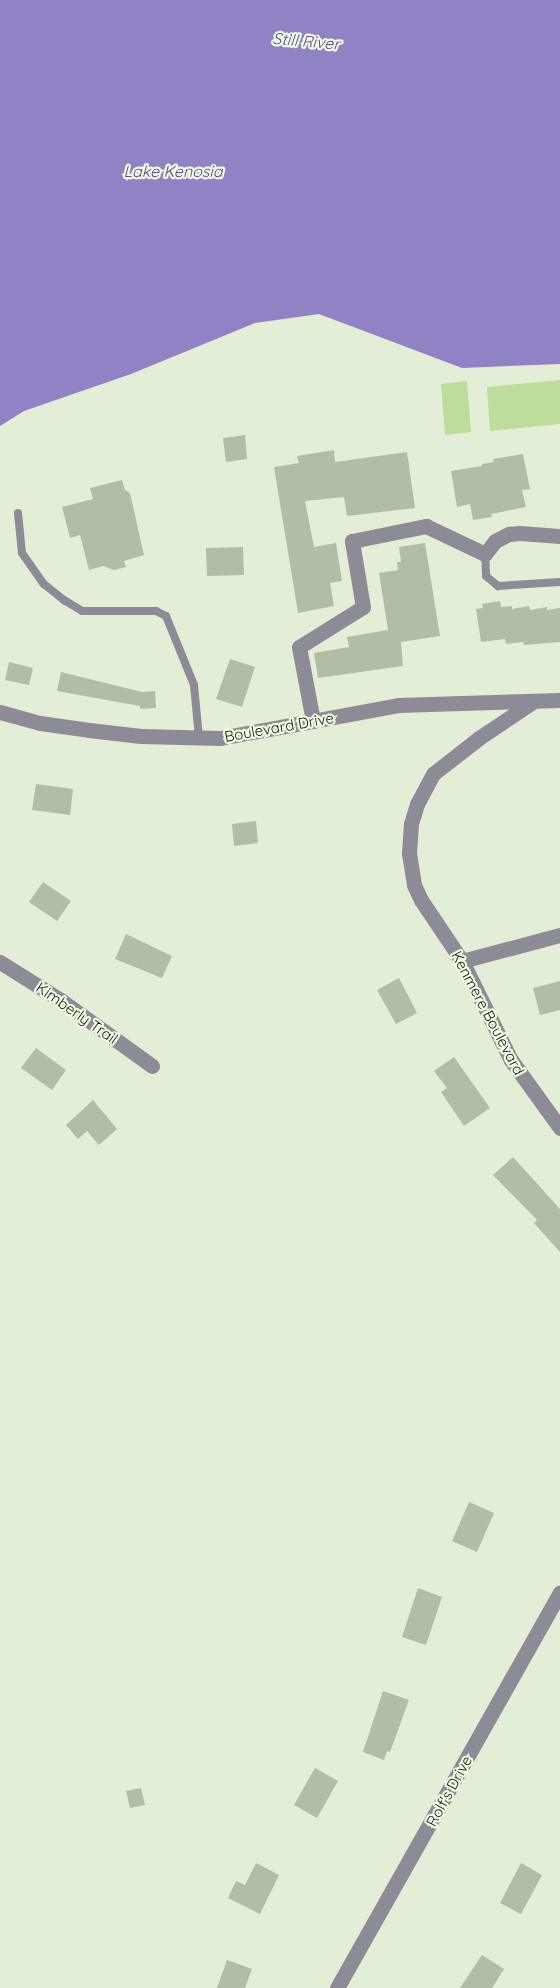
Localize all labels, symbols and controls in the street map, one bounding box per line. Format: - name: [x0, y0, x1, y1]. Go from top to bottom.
- water label: Still River: [272, 29, 340, 53]
- water label: Lake Kenosia: [124, 161, 222, 181]
- street label: Boulevard Drive: [223, 709, 335, 745]
- street label: Kenmere Boulevard: [448, 948, 528, 1078]
- street label: Kimberly Trail: [33, 978, 121, 1048]
- street label: Rolf's Drive: [422, 1753, 476, 1829]

